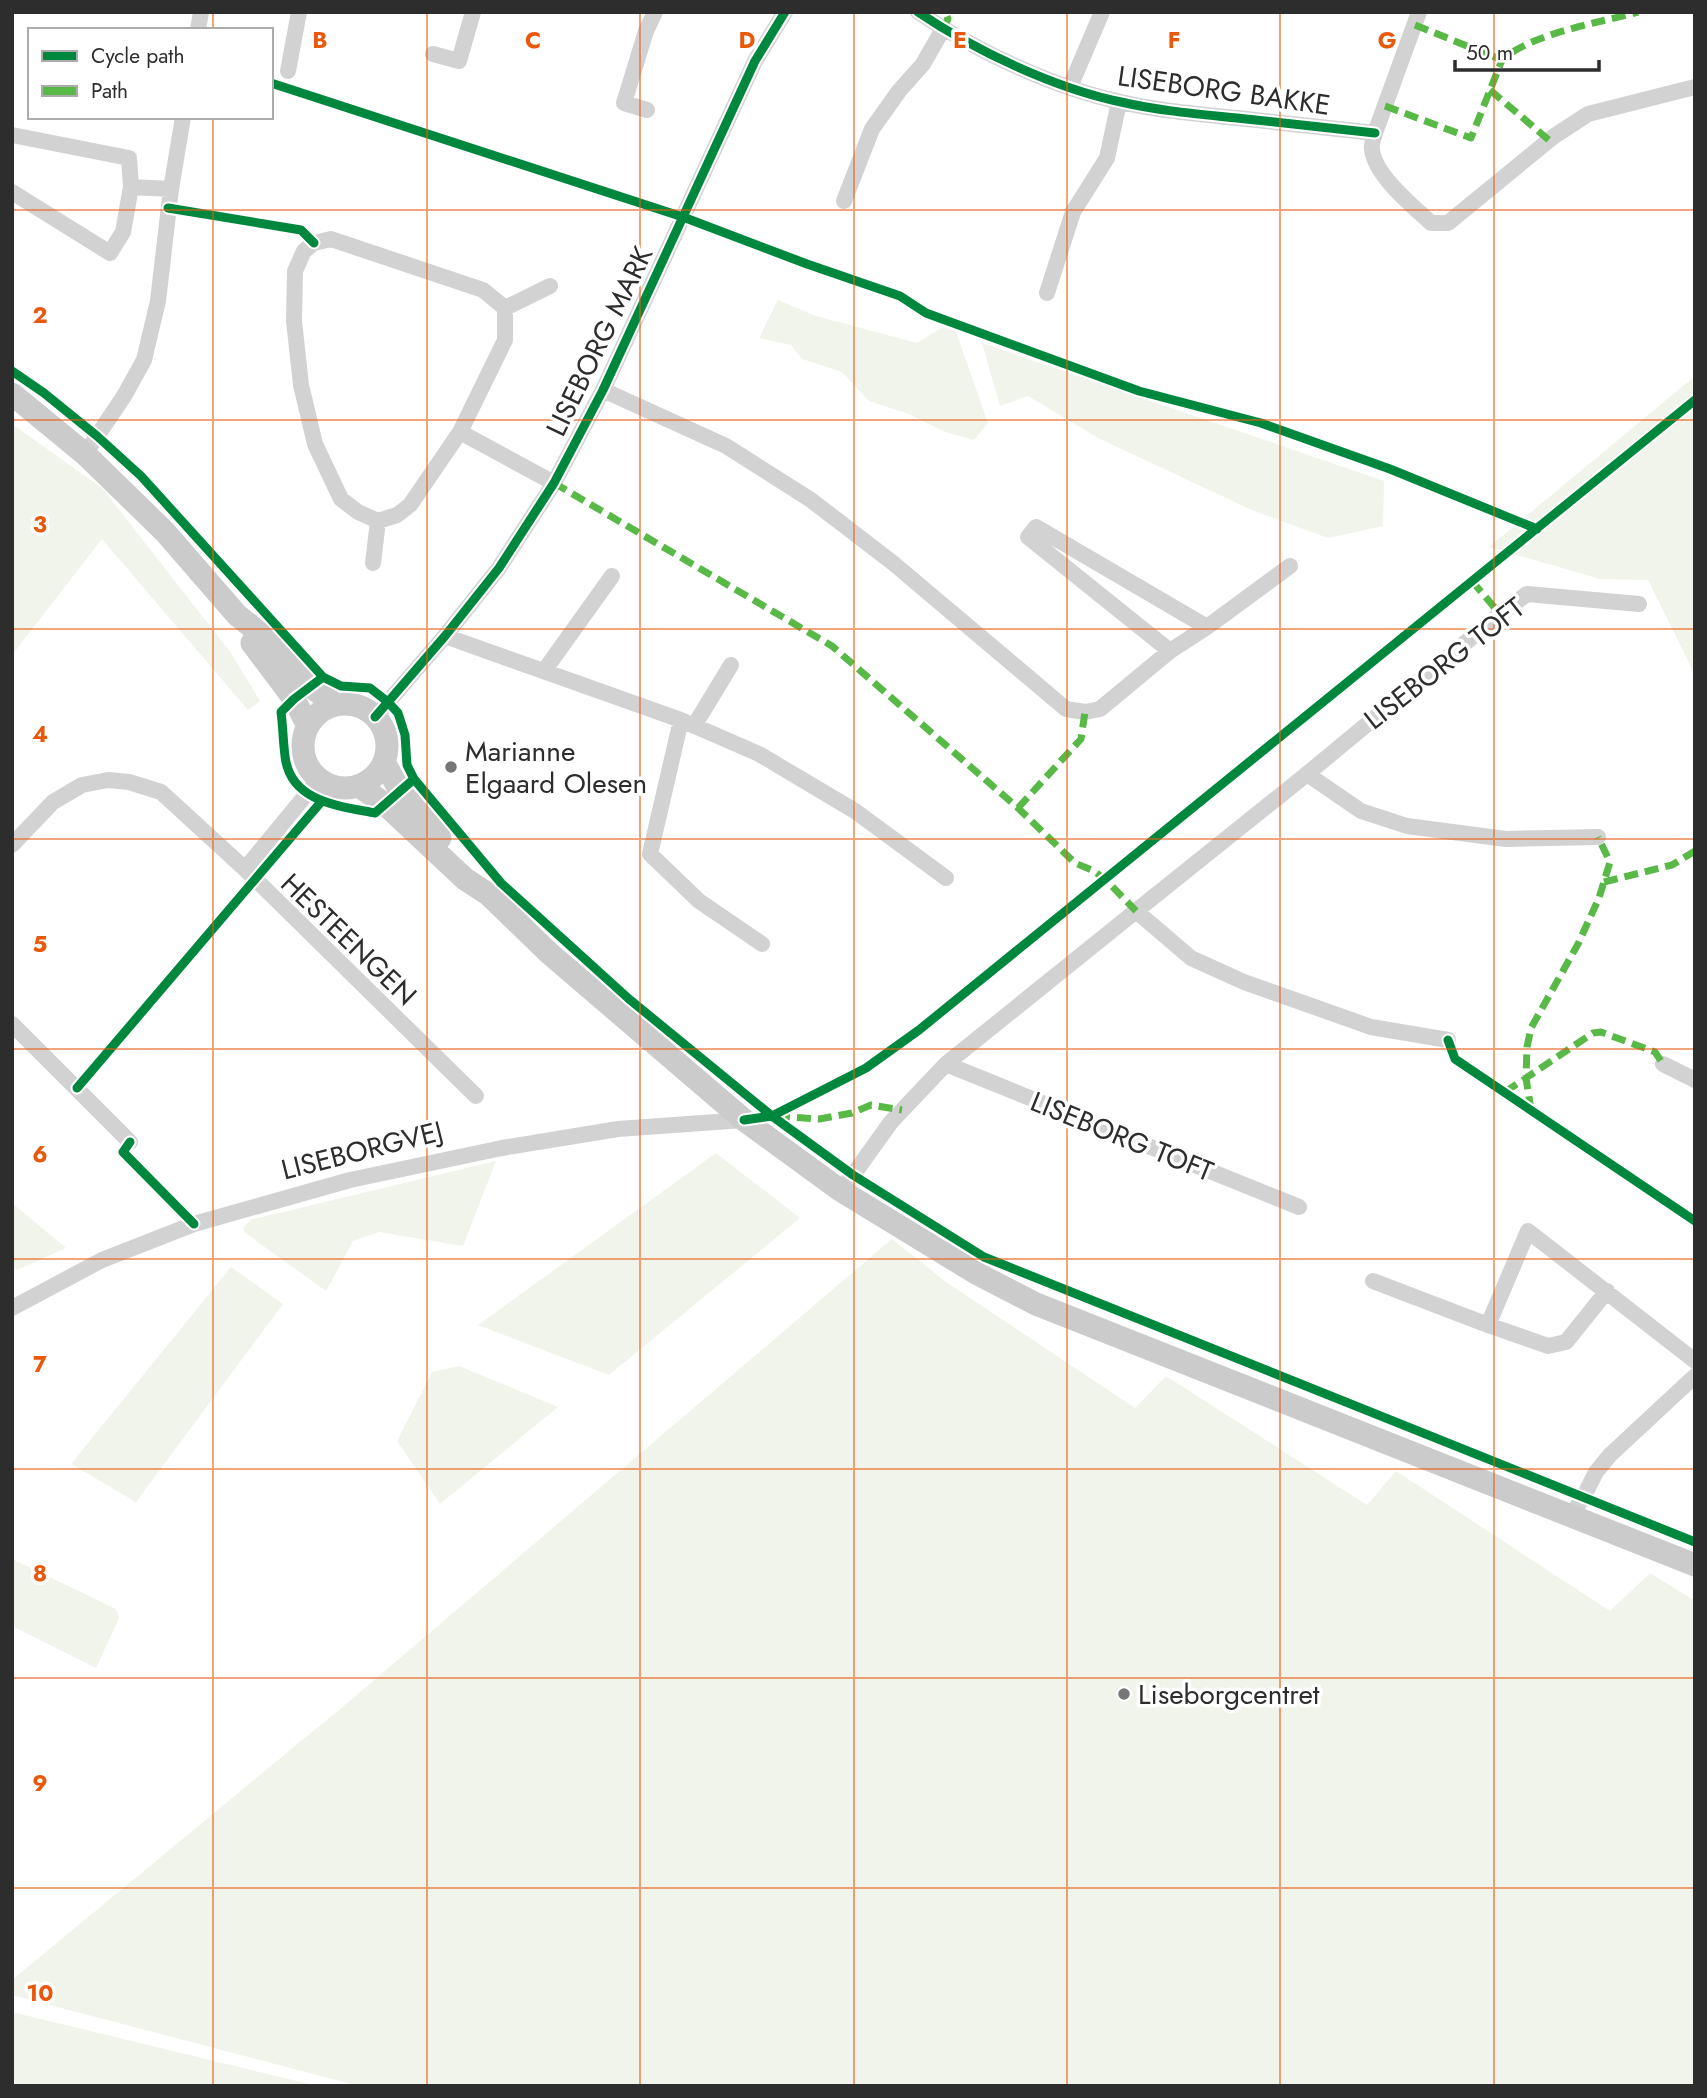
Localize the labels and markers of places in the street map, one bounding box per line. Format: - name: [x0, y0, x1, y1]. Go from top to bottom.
- place label: Marianne Elgaard Olesen: [465, 731, 647, 804]
- marker: Marianne Elgaard Olesen: [443, 759, 459, 775]
- place label: Liseborgcentret: [1138, 1674, 1320, 1715]
- marker: Liseborgcentret: [1116, 1686, 1132, 1702]

